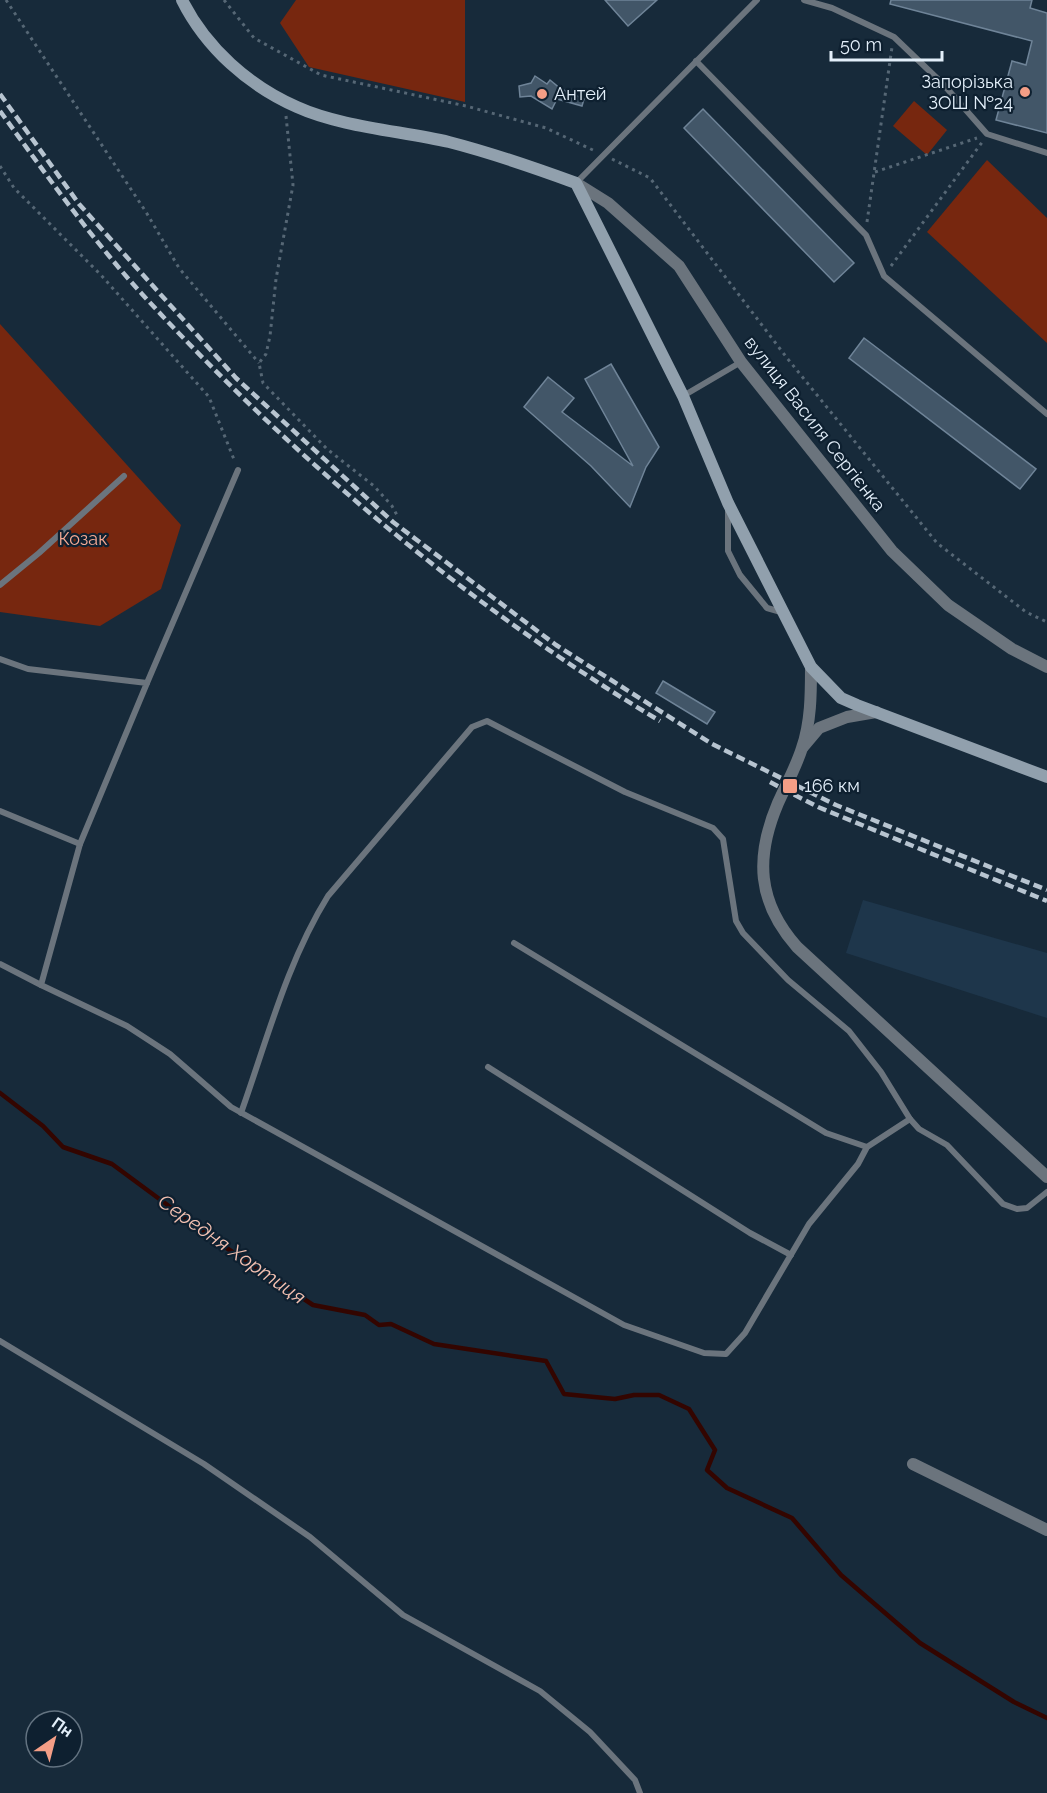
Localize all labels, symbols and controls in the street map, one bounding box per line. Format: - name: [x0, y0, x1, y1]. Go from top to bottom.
- scale bar: [831, 24, 942, 62]
- text: 50 m: [840, 34, 882, 55]
- place label: Запорізька ЗОШ №24: [921, 71, 1013, 113]
- place label: Антей: [554, 83, 607, 104]
- marker: Запорізька ЗОШ №24: [1018, 85, 1032, 99]
- marker: Антей: [535, 87, 549, 101]
- street label: вулиця Василя Сергієнка: [741, 332, 890, 515]
- park label: Козак: [58, 528, 108, 549]
- place label: 166 км: [804, 775, 860, 796]
- marker: 166 км: [781, 777, 799, 795]
- water label: Середня Хортиця: [153, 1189, 311, 1309]
- north arrow: [24, 1709, 84, 1769]
- text: Пн: [48, 1713, 76, 1741]

